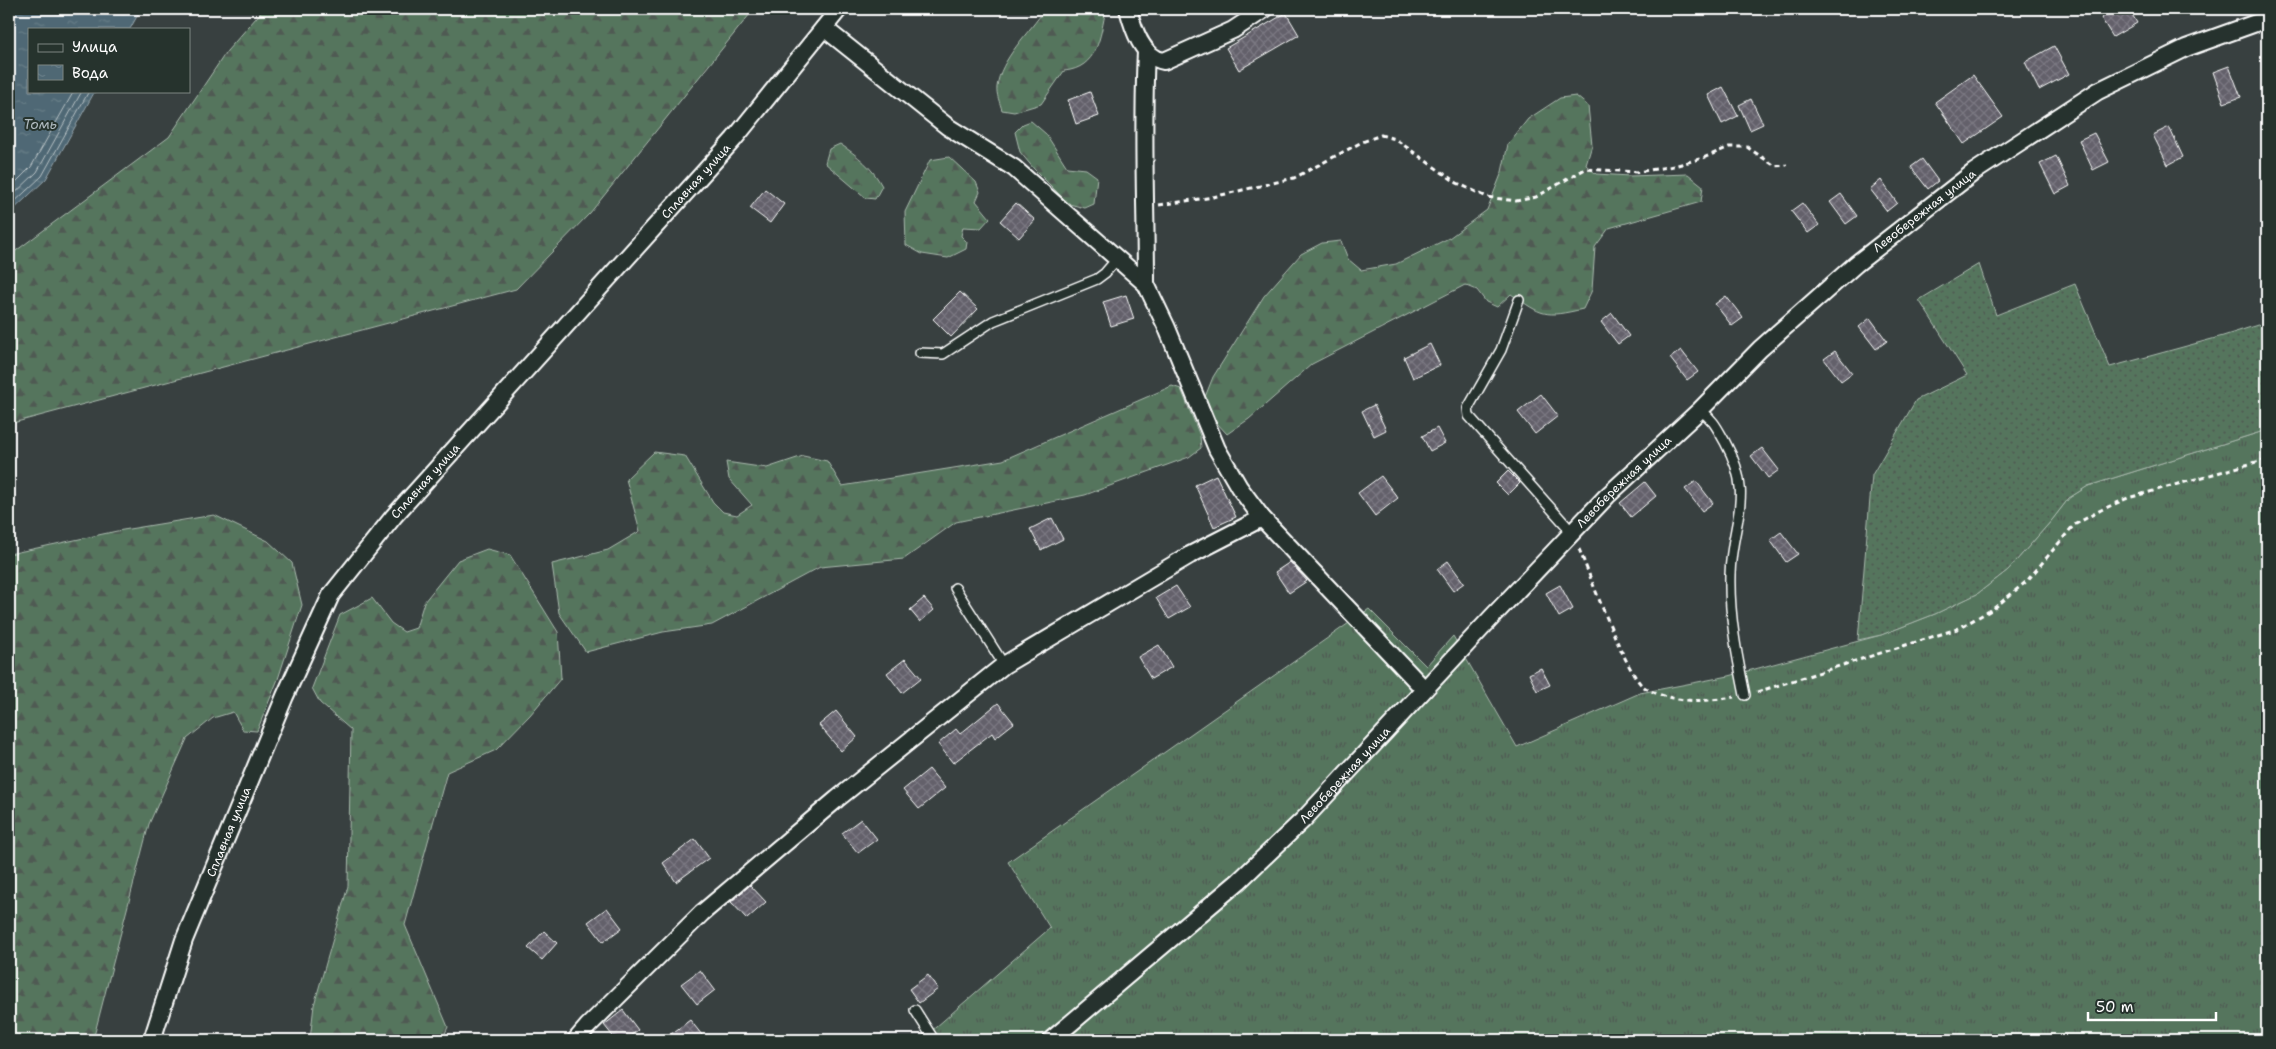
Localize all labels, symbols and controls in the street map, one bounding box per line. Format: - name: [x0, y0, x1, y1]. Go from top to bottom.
- legend: [28, 28, 190, 92]
- text: Улица: [72, 37, 118, 57]
- text: Вода: [72, 63, 109, 83]
- water label: Томь: [23, 115, 57, 133]
- street label: Сплавная улица: [658, 140, 734, 222]
- street label: Левобережная улица: [1870, 165, 1979, 256]
- street label: Левобережная улица: [1573, 432, 1675, 531]
- street label: Сплавная улица: [387, 440, 464, 522]
- street label: Левобережная улица: [1296, 723, 1394, 827]
- street label: Сплавная улица: [203, 784, 255, 879]
- scale bar: [2088, 989, 2216, 1021]
- text: 50 m: [2096, 997, 2134, 1017]

